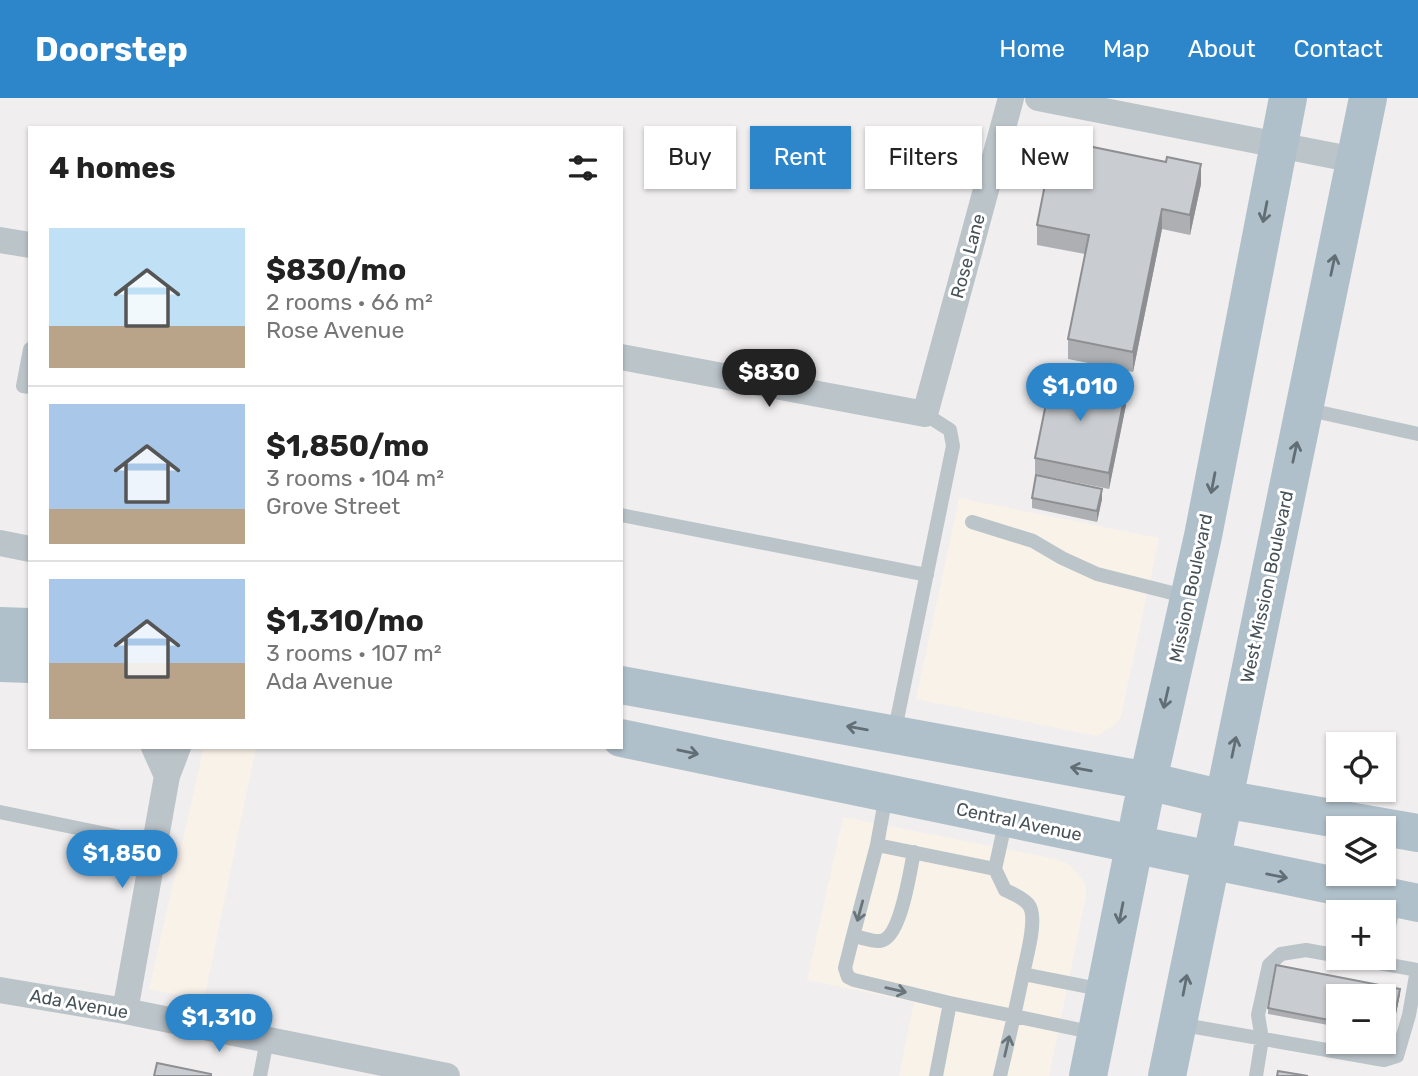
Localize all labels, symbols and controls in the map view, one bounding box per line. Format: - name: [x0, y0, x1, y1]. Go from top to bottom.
- text: Doorstep: [35, 30, 188, 69]
- text: Home: [999, 35, 1065, 63]
- text: Map: [1103, 35, 1150, 63]
- text: About: [1188, 35, 1256, 63]
- text: Contact: [1294, 35, 1383, 63]
- chip: Buy: [644, 126, 736, 189]
- chip: Rent: [750, 126, 851, 189]
- chip: Filters: [865, 126, 982, 189]
- chip: New: [996, 126, 1093, 189]
- icon: filters: [564, 149, 602, 187]
- text: 4 homes: [49, 150, 176, 186]
- one-way arrow: [1257, 200, 1271, 223]
- street label: Rose Lane: [946, 211, 990, 301]
- text: $830/mo: [266, 252, 406, 288]
- one-way arrow: [1327, 254, 1340, 277]
- icon: home: [105, 256, 189, 340]
- text: 2 rooms · 66 m²: [266, 288, 433, 316]
- text: Rose Avenue: [266, 316, 404, 344]
- pin: $830: [728, 350, 810, 409]
- text: $830: [738, 358, 800, 386]
- pin: $1,010: [1023, 364, 1137, 423]
- text: $1,010: [1042, 372, 1118, 400]
- text: $1,850/mo: [266, 428, 429, 464]
- icon: home: [105, 432, 189, 516]
- one-way arrow: [1288, 441, 1302, 464]
- text: 3 rooms · 104 m²: [266, 464, 444, 492]
- one-way arrow: [1206, 471, 1219, 494]
- street label: West Mission Boulevard: [1236, 489, 1298, 685]
- text: Grove Street: [266, 492, 400, 520]
- street label: Mission Boulevard: [1165, 512, 1217, 664]
- text: $1,310/mo: [266, 603, 424, 639]
- icon: home: [105, 607, 189, 691]
- text: 3 rooms · 107 m²: [266, 639, 442, 667]
- text: Ada Avenue: [266, 667, 393, 695]
- one-way arrow: [1159, 686, 1173, 709]
- one-way arrow: [846, 721, 869, 734]
- map controls: [1326, 732, 1396, 1054]
- button: locate: [1326, 732, 1396, 802]
- one-way arrow: [1227, 736, 1241, 759]
- one-way arrow: [676, 746, 699, 760]
- one-way arrow: [1070, 762, 1093, 775]
- street label: Central Avenue: [954, 798, 1084, 846]
- button: layers: [1326, 816, 1396, 886]
- pin: $1,850: [65, 830, 179, 890]
- text: $1,850: [82, 839, 162, 867]
- one-way arrow: [1265, 869, 1287, 883]
- one-way arrow: [853, 899, 866, 922]
- button: +: [1326, 900, 1396, 970]
- one-way arrow: [1113, 901, 1127, 924]
- one-way arrow: [1178, 974, 1192, 997]
- one-way arrow: [884, 984, 907, 997]
- button: −: [1326, 984, 1396, 1054]
- street label: Ada Avenue: [28, 985, 130, 1023]
- pin: $1,310: [162, 995, 276, 1054]
- text: $1,310: [181, 1003, 257, 1031]
- one-way arrow: [1001, 1035, 1014, 1058]

